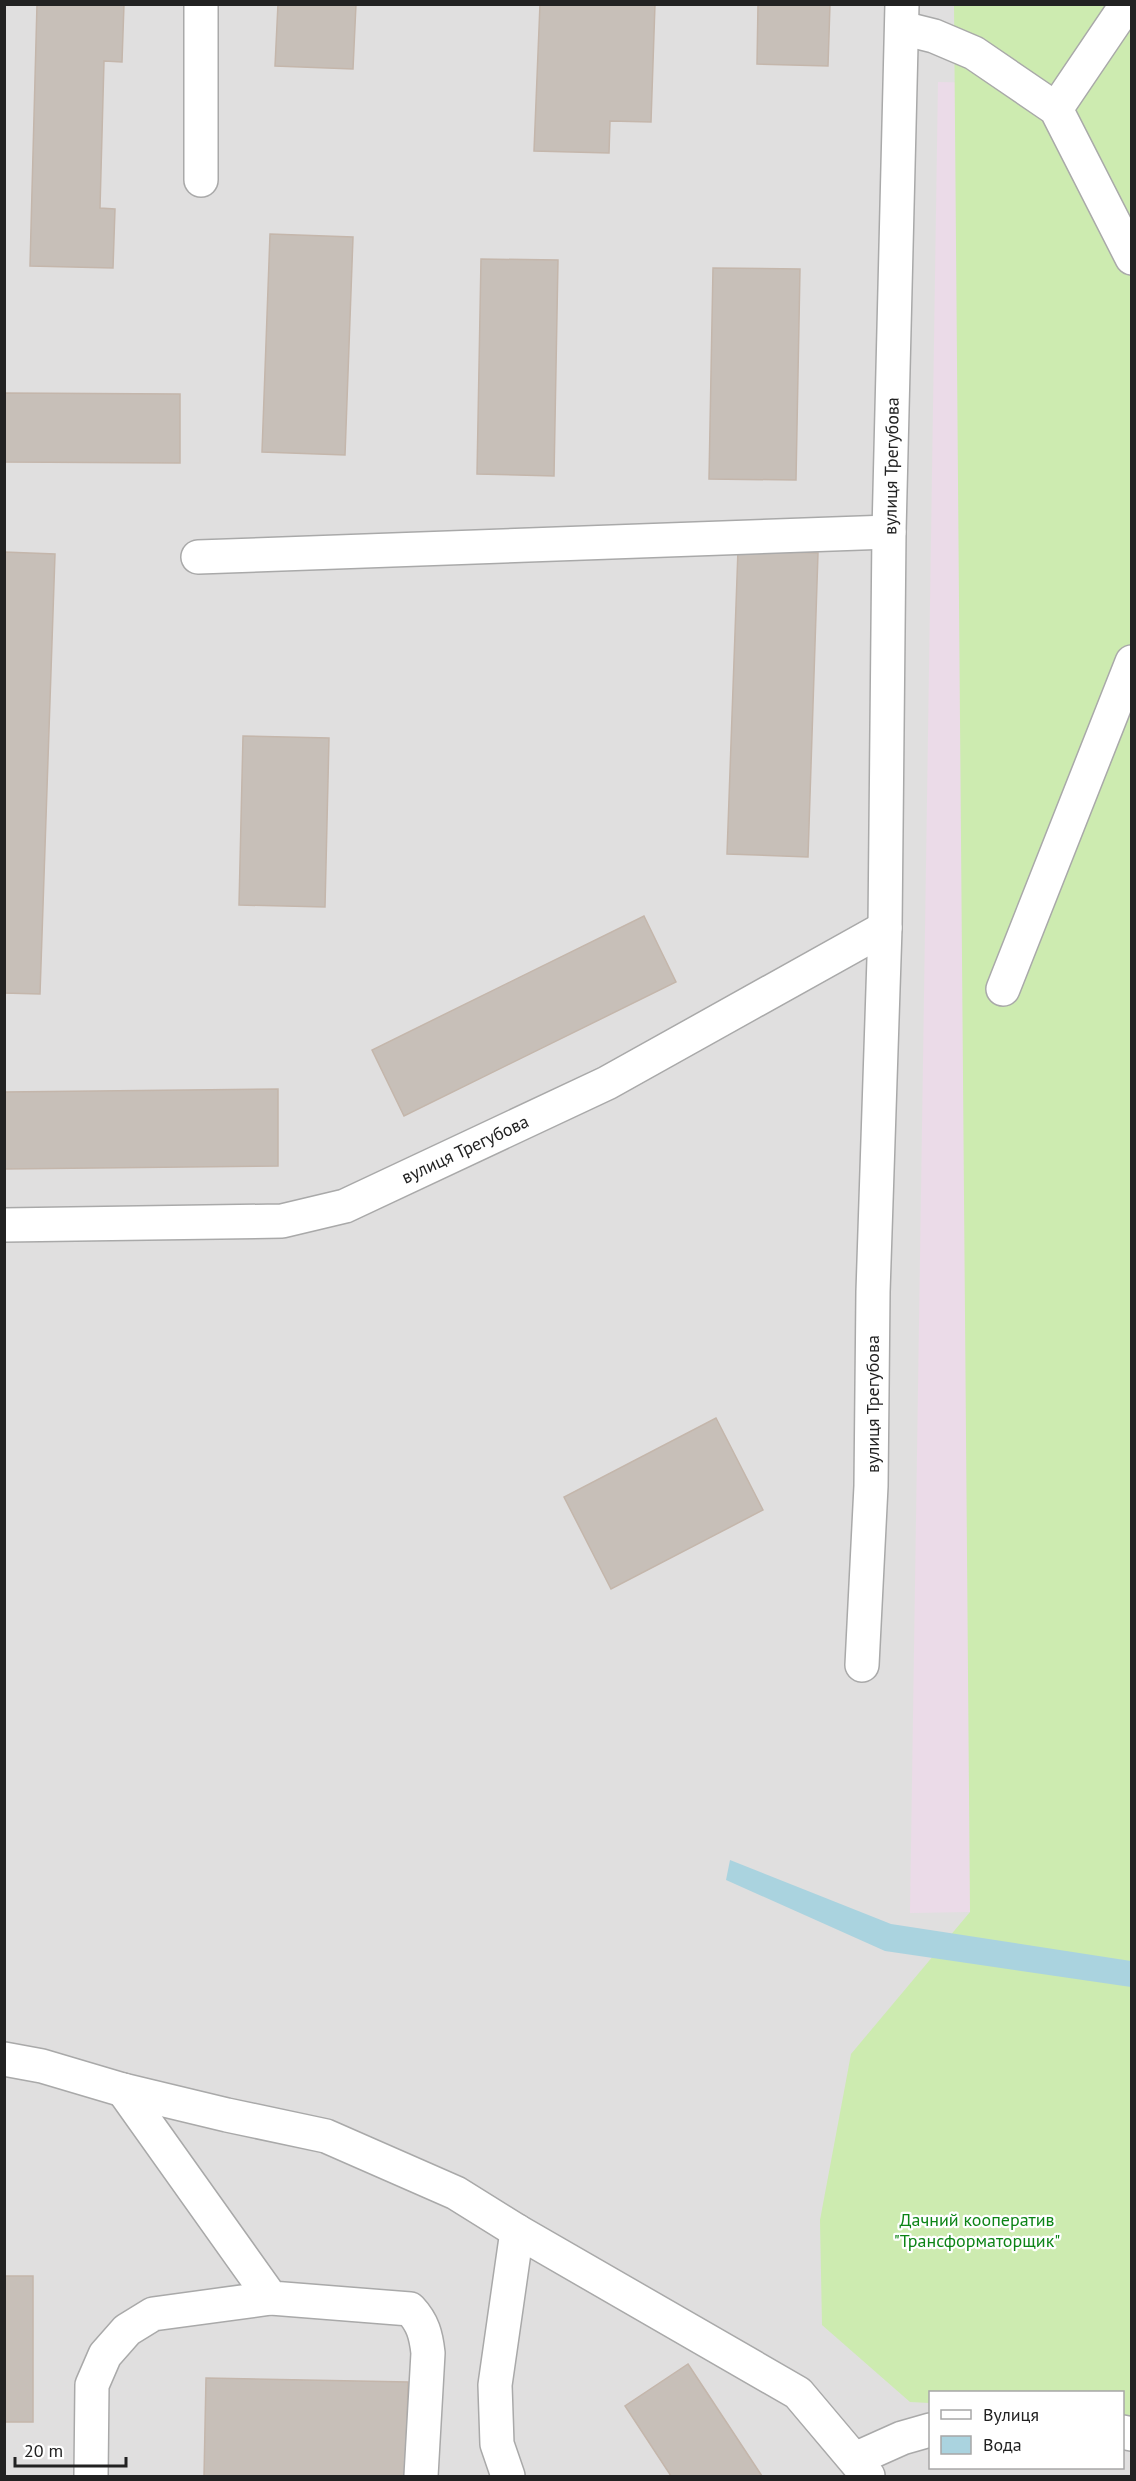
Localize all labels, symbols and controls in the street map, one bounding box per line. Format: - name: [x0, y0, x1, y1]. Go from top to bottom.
- street label: вулиця Трегубова: [878, 397, 904, 535]
- street label: вулиця Трегубова: [398, 1109, 532, 1189]
- street label: вулиця Трегубова: [861, 1335, 884, 1473]
- park label: Дачний кооператив "Трансформаторщик": [894, 2208, 1060, 2252]
- legend: [929, 2391, 1124, 2469]
- text: Вулиця: [983, 2403, 1039, 2426]
- scale bar: [15, 2430, 126, 2468]
- text: Вода: [983, 2433, 1022, 2456]
- text: 20 m: [24, 2439, 63, 2462]

